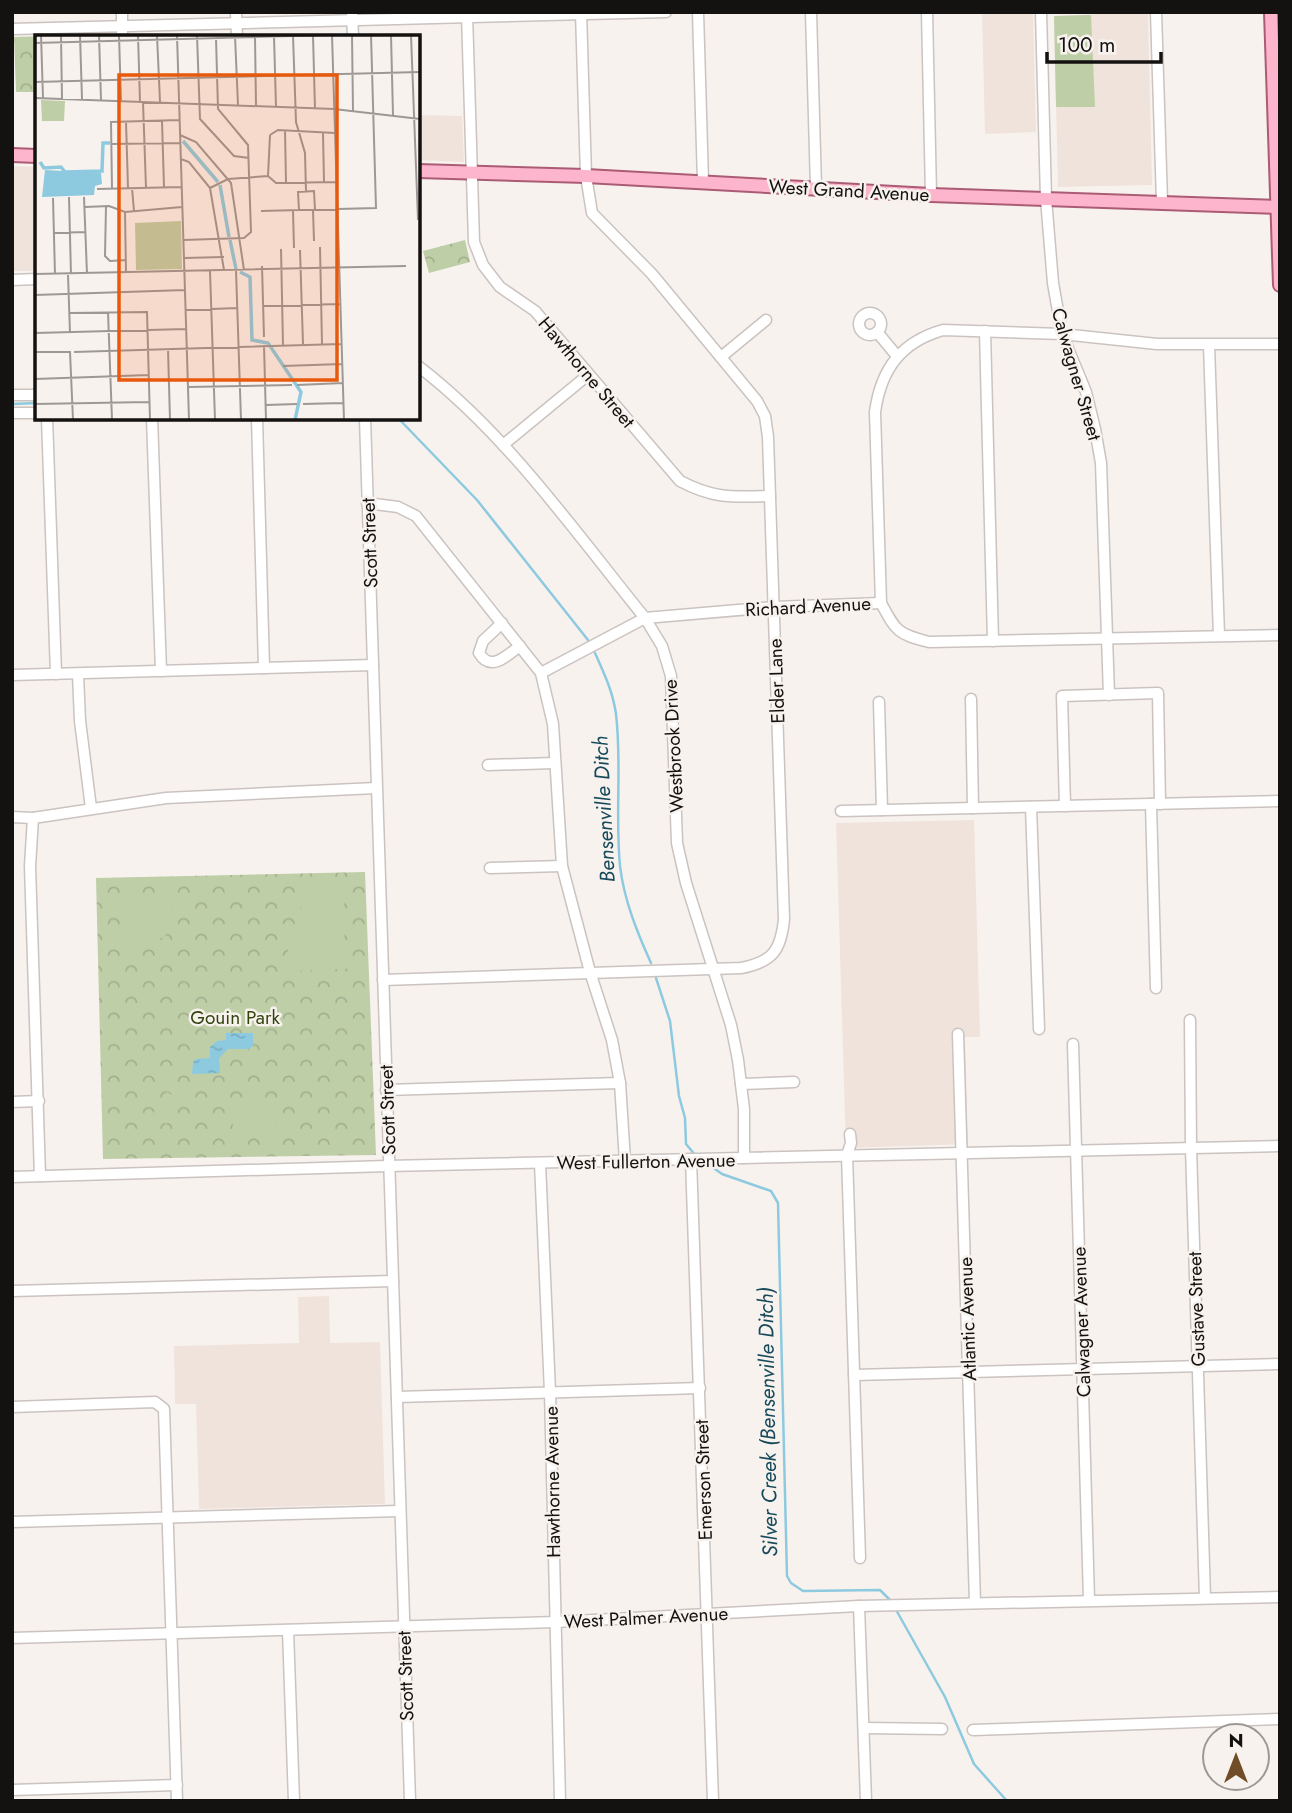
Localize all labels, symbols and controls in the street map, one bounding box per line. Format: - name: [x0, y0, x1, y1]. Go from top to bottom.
- scale bar: [1047, 21, 1161, 65]
- text: 100 m: [1058, 30, 1115, 60]
- inset map: [35, 35, 420, 420]
- street label: West Grand Avenue: [768, 173, 930, 208]
- street label: Calwagner Street: [1045, 305, 1108, 444]
- street label: Hawthorne Street: [532, 311, 642, 434]
- street label: Scott Street: [354, 497, 385, 588]
- street label: Richard Avenue: [744, 590, 872, 623]
- street label: Elder Lane: [762, 638, 791, 724]
- street label: Westbrook Drive: [657, 678, 690, 813]
- water label: Bensenville Ditch: [585, 735, 623, 883]
- park label: Gouin Park: [190, 1004, 280, 1031]
- street label: Scott Street: [372, 1064, 403, 1155]
- street label: West Fullerton Avenue: [556, 1146, 736, 1177]
- street label: Calwagner Avenue: [1065, 1246, 1098, 1398]
- street label: Gustave Street: [1181, 1251, 1212, 1367]
- street label: Atlantic Avenue: [952, 1256, 983, 1381]
- water label: Silver Creek (Bensenville Ditch): [751, 1287, 785, 1557]
- street label: Hawthorne Avenue: [538, 1406, 567, 1558]
- street label: Emerson Street: [688, 1419, 719, 1541]
- street label: West Palmer Avenue: [563, 1600, 729, 1635]
- street label: Scott Street: [390, 1630, 421, 1721]
- north arrow: [1201, 1722, 1271, 1792]
- text: N: [1228, 1727, 1244, 1754]

